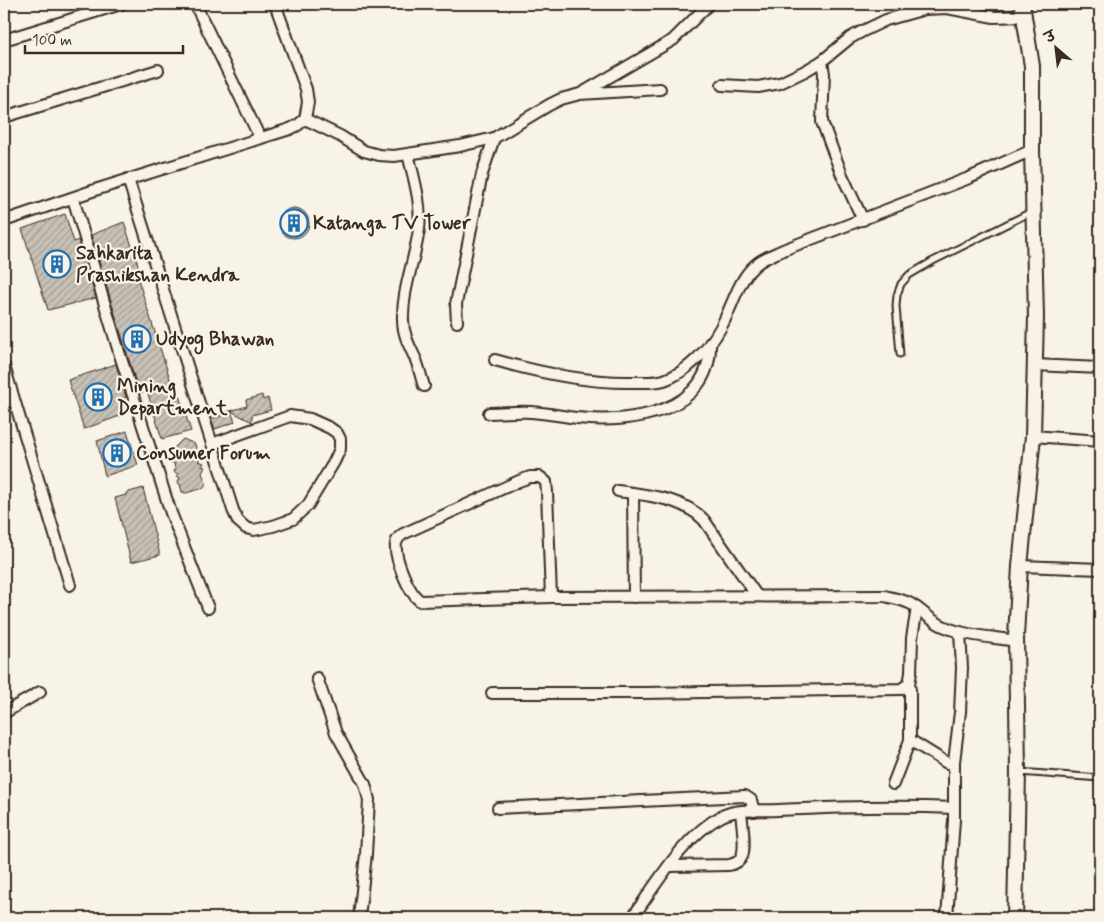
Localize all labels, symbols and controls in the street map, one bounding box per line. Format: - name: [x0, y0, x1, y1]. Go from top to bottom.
- scale bar: [25, 22, 182, 54]
- north arrow: [1032, 22, 1082, 72]
- text: उ: [1040, 26, 1060, 48]
- text: 100 m: [32, 31, 72, 51]
- building icon: Katanga TV Tower: [279, 208, 309, 238]
- place label: Katanga TV Tower: [313, 211, 472, 237]
- place label: Sahkarita Prashikshan Kendra: [76, 241, 240, 288]
- building icon: Sahkarita Prashikshan Kendra: [42, 249, 72, 279]
- building icon: Udyog Bhawan: [122, 324, 152, 354]
- place label: Udyog Bhawan: [156, 327, 275, 355]
- place label: Mining Department: [117, 374, 228, 421]
- building icon: Mining Department: [83, 382, 113, 412]
- building icon: Consumer Forum: [102, 438, 132, 468]
- place label: Consumer Forum: [136, 441, 271, 466]

